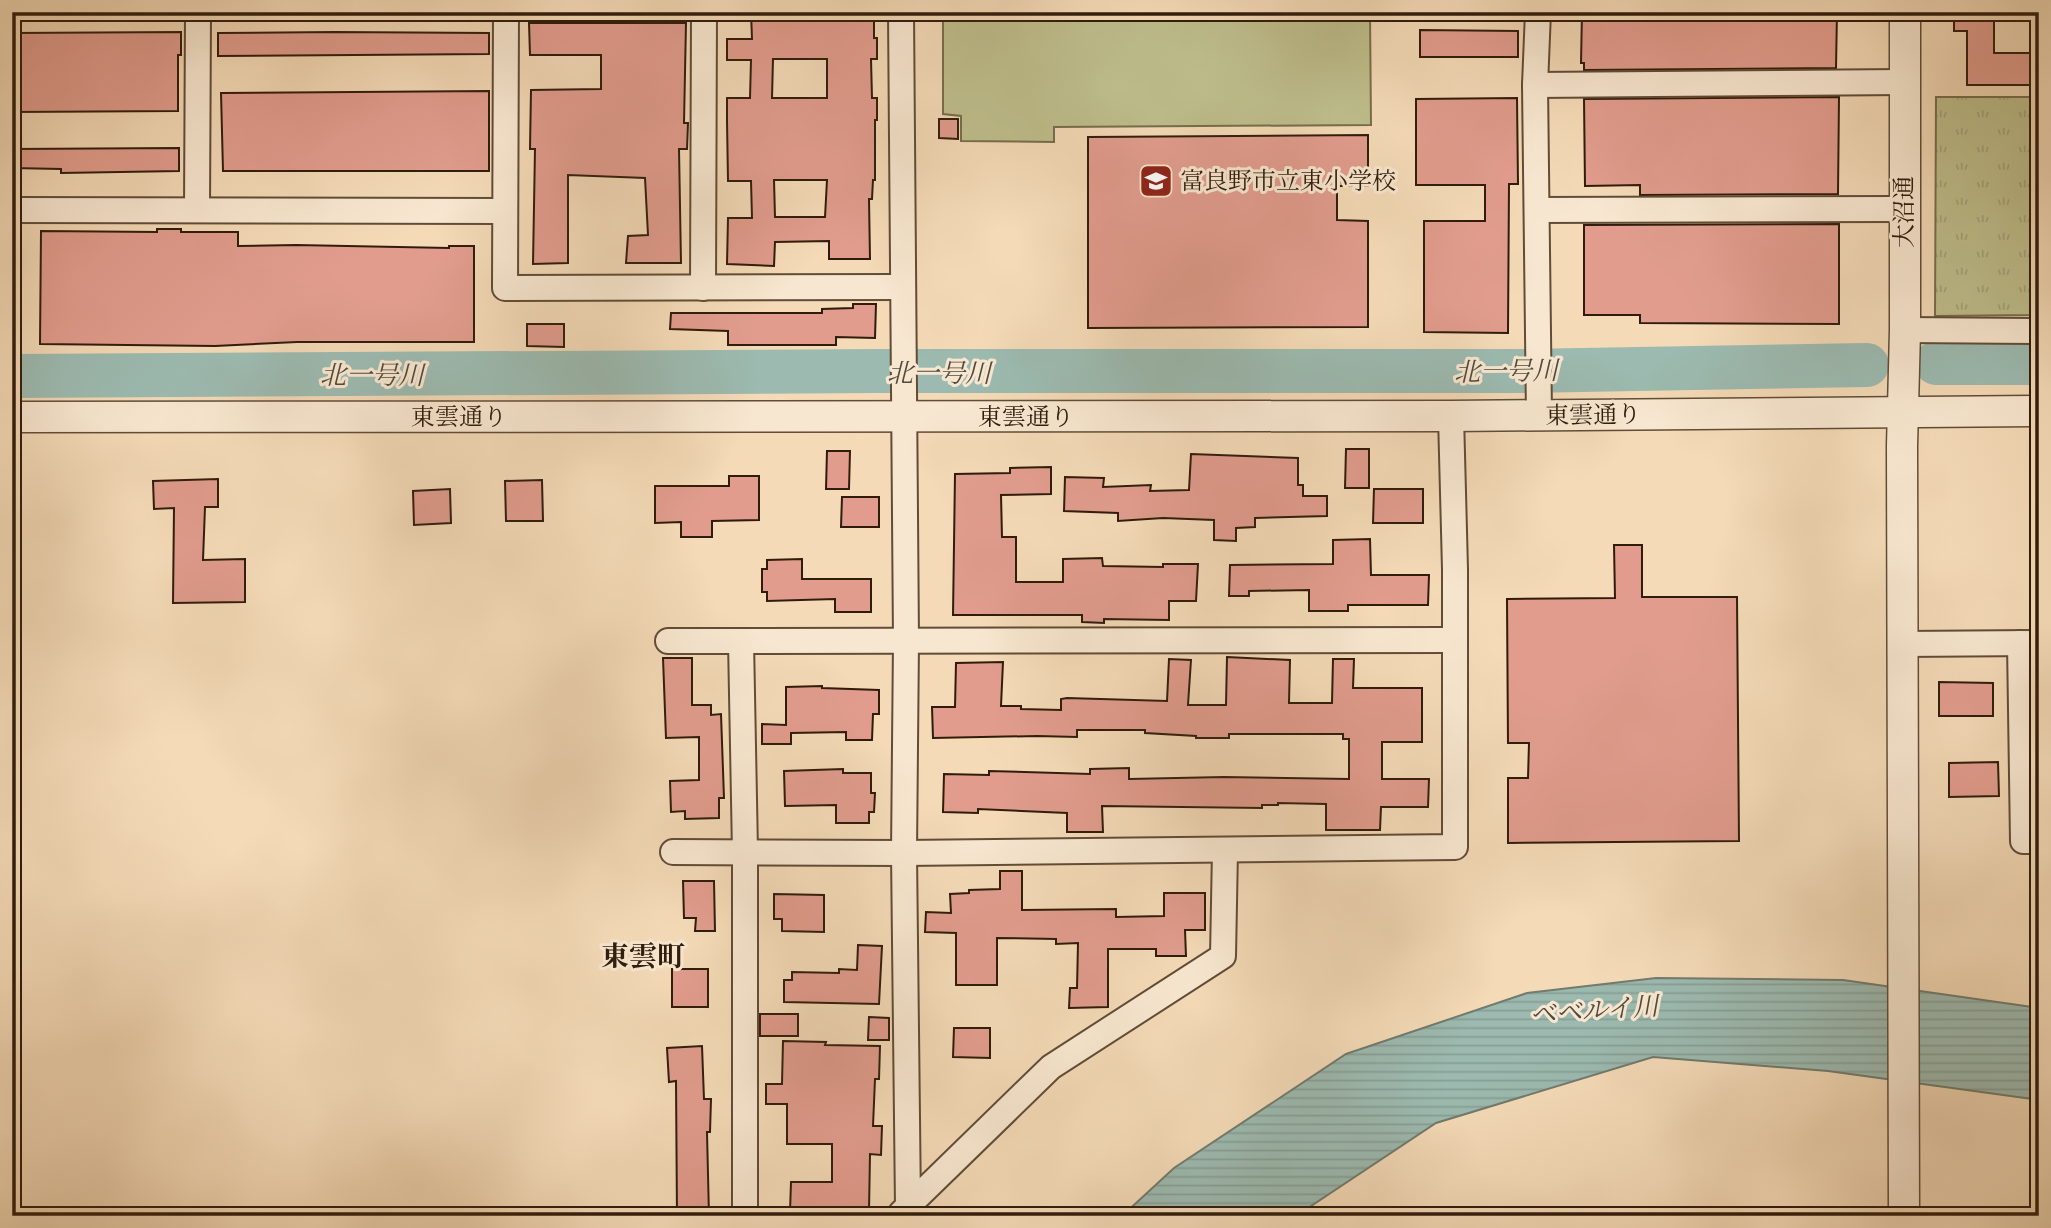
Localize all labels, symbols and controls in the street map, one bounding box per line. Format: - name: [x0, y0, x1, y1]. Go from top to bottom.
- school or university icon: 富良野市立東小学校: [1137, 162, 1175, 200]
- place label: 富良野市立東小学校: [1180, 167, 1396, 198]
- street label: 大沼通: [1890, 176, 1921, 248]
- water label: 北一号川: [1454, 355, 1561, 390]
- water label: 北一号川: [887, 358, 994, 391]
- water label: 北一号川: [320, 360, 427, 393]
- street label: 東雲通り: [1545, 400, 1641, 433]
- street label: 東雲通り: [411, 403, 507, 434]
- street label: 東雲通り: [978, 403, 1074, 434]
- district label: 東雲町: [601, 941, 685, 976]
- water label: ベベルイ川: [1529, 990, 1662, 1032]

